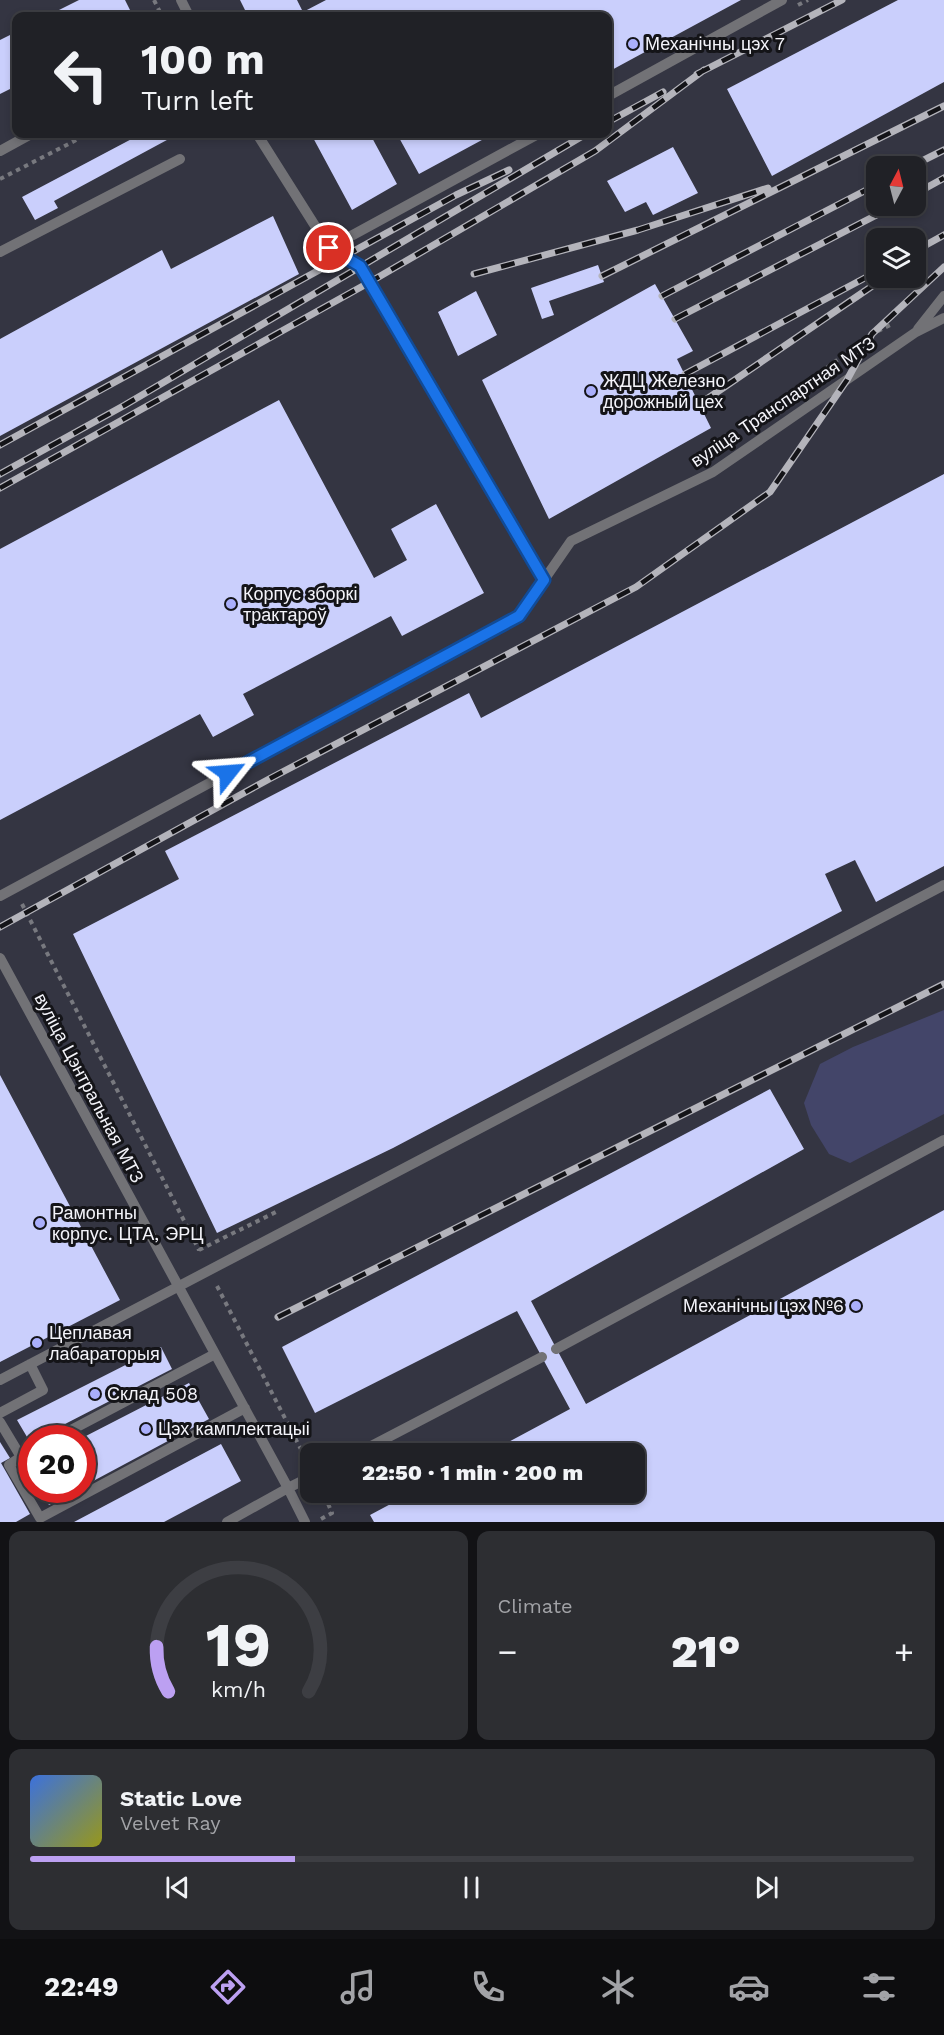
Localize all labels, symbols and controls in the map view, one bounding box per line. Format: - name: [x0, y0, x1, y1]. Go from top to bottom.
- place label: Механічны цэх 7: [645, 33, 785, 54]
- text: 100 m: [141, 35, 265, 84]
- icon: left: [42, 36, 120, 114]
- marker: Механічны цэх 7: [626, 37, 640, 51]
- text: Turn left: [141, 85, 253, 117]
- north arrow: [866, 156, 926, 216]
- map controls: [866, 156, 926, 288]
- pin: [303, 222, 354, 273]
- button: layers: [866, 228, 926, 288]
- icon: arrive: [312, 231, 345, 264]
- street label: вуліца Транспартная МТЗ: [687, 332, 879, 471]
- place label: ЖДЦ Железно дорожный цех: [603, 370, 725, 412]
- marker: ЖДЦ Железно дорожный цех: [584, 384, 598, 398]
- place label: Корпус зборкі трактароў: [243, 583, 357, 625]
- marker: Корпус зборкі трактароў: [224, 597, 238, 611]
- position arrow: [196, 741, 260, 805]
- street label: вуліца Цэнтральная МТЗ: [30, 989, 148, 1186]
- place label: Рамонтны корпус. ЦТА, ЭРЦ: [52, 1202, 203, 1244]
- marker: Рамонтны корпус. ЦТА, ЭРЦ: [33, 1216, 47, 1230]
- place label: Механічны цэх №6: [683, 1295, 844, 1316]
- marker: Механічны цэх №6: [849, 1299, 863, 1313]
- place label: Цеплавая лабараторыя: [49, 1322, 160, 1364]
- marker: Цеплавая лабараторыя: [30, 1336, 44, 1350]
- place label: Склад 508: [107, 1383, 198, 1404]
- marker: Склад 508: [88, 1387, 102, 1401]
- place label: Цэх камплектацыі: [158, 1418, 310, 1439]
- marker: Цэх камплектацыі: [139, 1422, 153, 1436]
- speed limit sign: 20: [18, 1425, 96, 1503]
- text: 22:50 · 1 min · 200 m: [362, 1460, 583, 1485]
- text: Climate: [498, 1594, 573, 1618]
- text: 19: [206, 1608, 271, 1681]
- text: 21°: [671, 1625, 741, 1678]
- text: −: [498, 1632, 517, 1671]
- text: +: [894, 1632, 914, 1671]
- text: km/h: [211, 1678, 266, 1703]
- text: Static Love: [120, 1786, 242, 1811]
- text: Velvet Ray: [120, 1811, 221, 1835]
- icon: previous: [161, 1871, 194, 1904]
- icon: pause: [455, 1871, 488, 1904]
- icon: next: [750, 1871, 783, 1904]
- icon: directions: [207, 1966, 249, 2008]
- icon: music: [337, 1966, 379, 2008]
- icon: phone: [467, 1966, 509, 2008]
- icon: climate: [597, 1966, 639, 2008]
- icon: car: [728, 1966, 770, 2008]
- icon: filters: [858, 1966, 900, 2008]
- text: 22:49: [44, 1971, 119, 2003]

